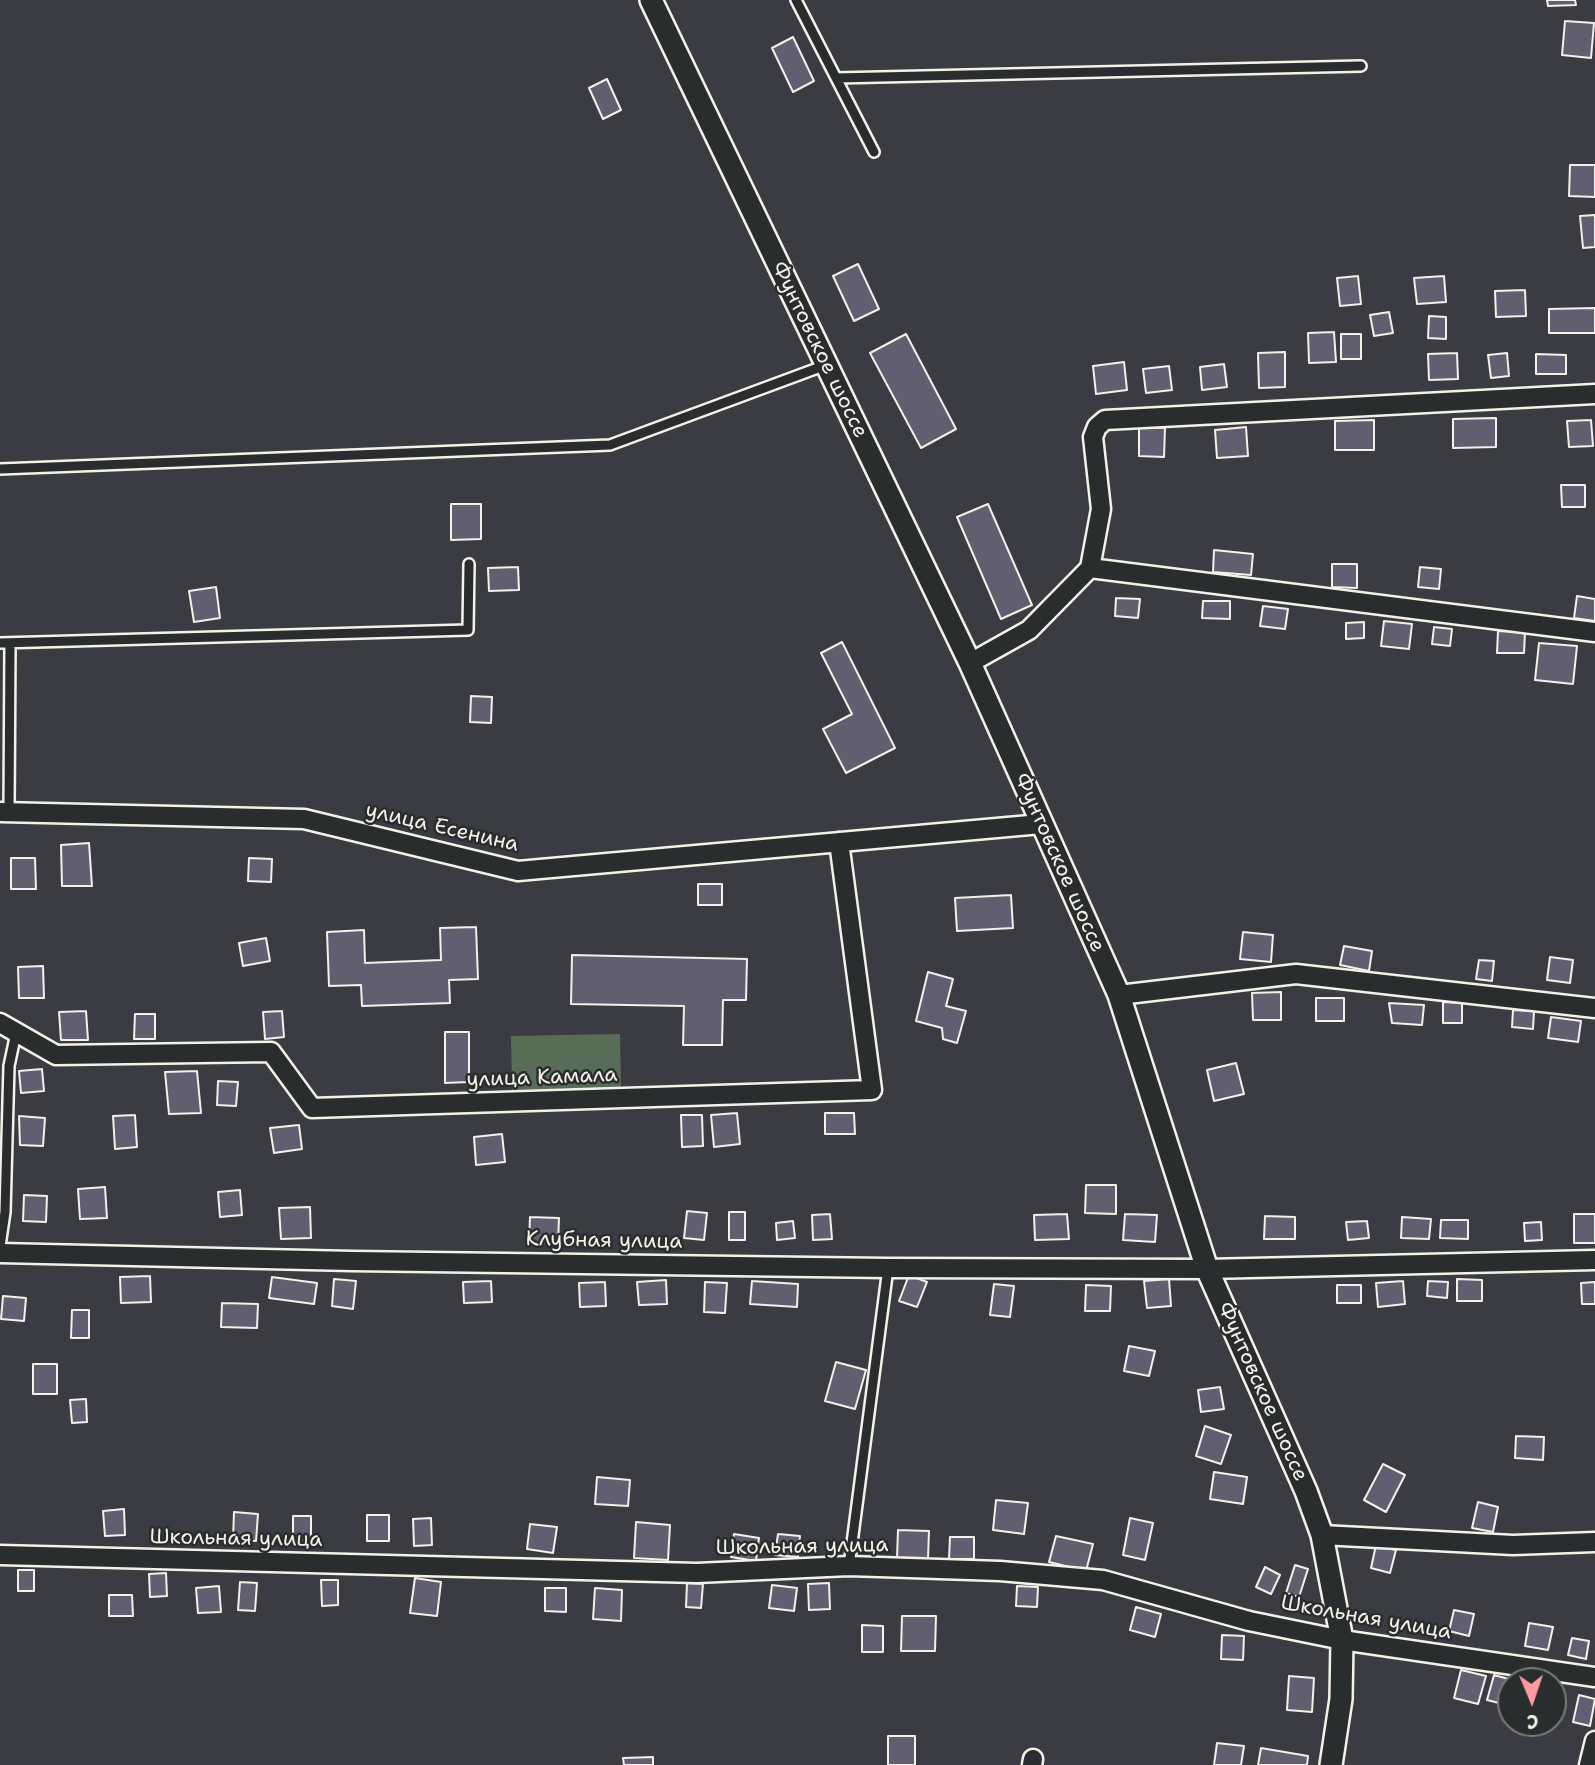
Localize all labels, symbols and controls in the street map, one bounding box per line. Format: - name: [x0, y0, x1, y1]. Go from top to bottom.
- street label: Фунтовское шоссе: [765, 258, 873, 442]
- street label: Фунтовское шоссе: [1008, 770, 1110, 956]
- street label: улица Есенина: [363, 798, 521, 858]
- street label: улица Камала: [466, 1063, 618, 1093]
- street label: Клубная улица: [525, 1227, 683, 1255]
- street label: Фунтовское шоссе: [1211, 1299, 1313, 1485]
- street label: Школьная улица: [149, 1525, 323, 1553]
- street label: Школьная улица: [715, 1533, 889, 1561]
- street label: Школьная улица: [1279, 1591, 1453, 1645]
- north arrow: [1497, 1667, 1567, 1737]
- text: С: [1526, 1709, 1539, 1734]

